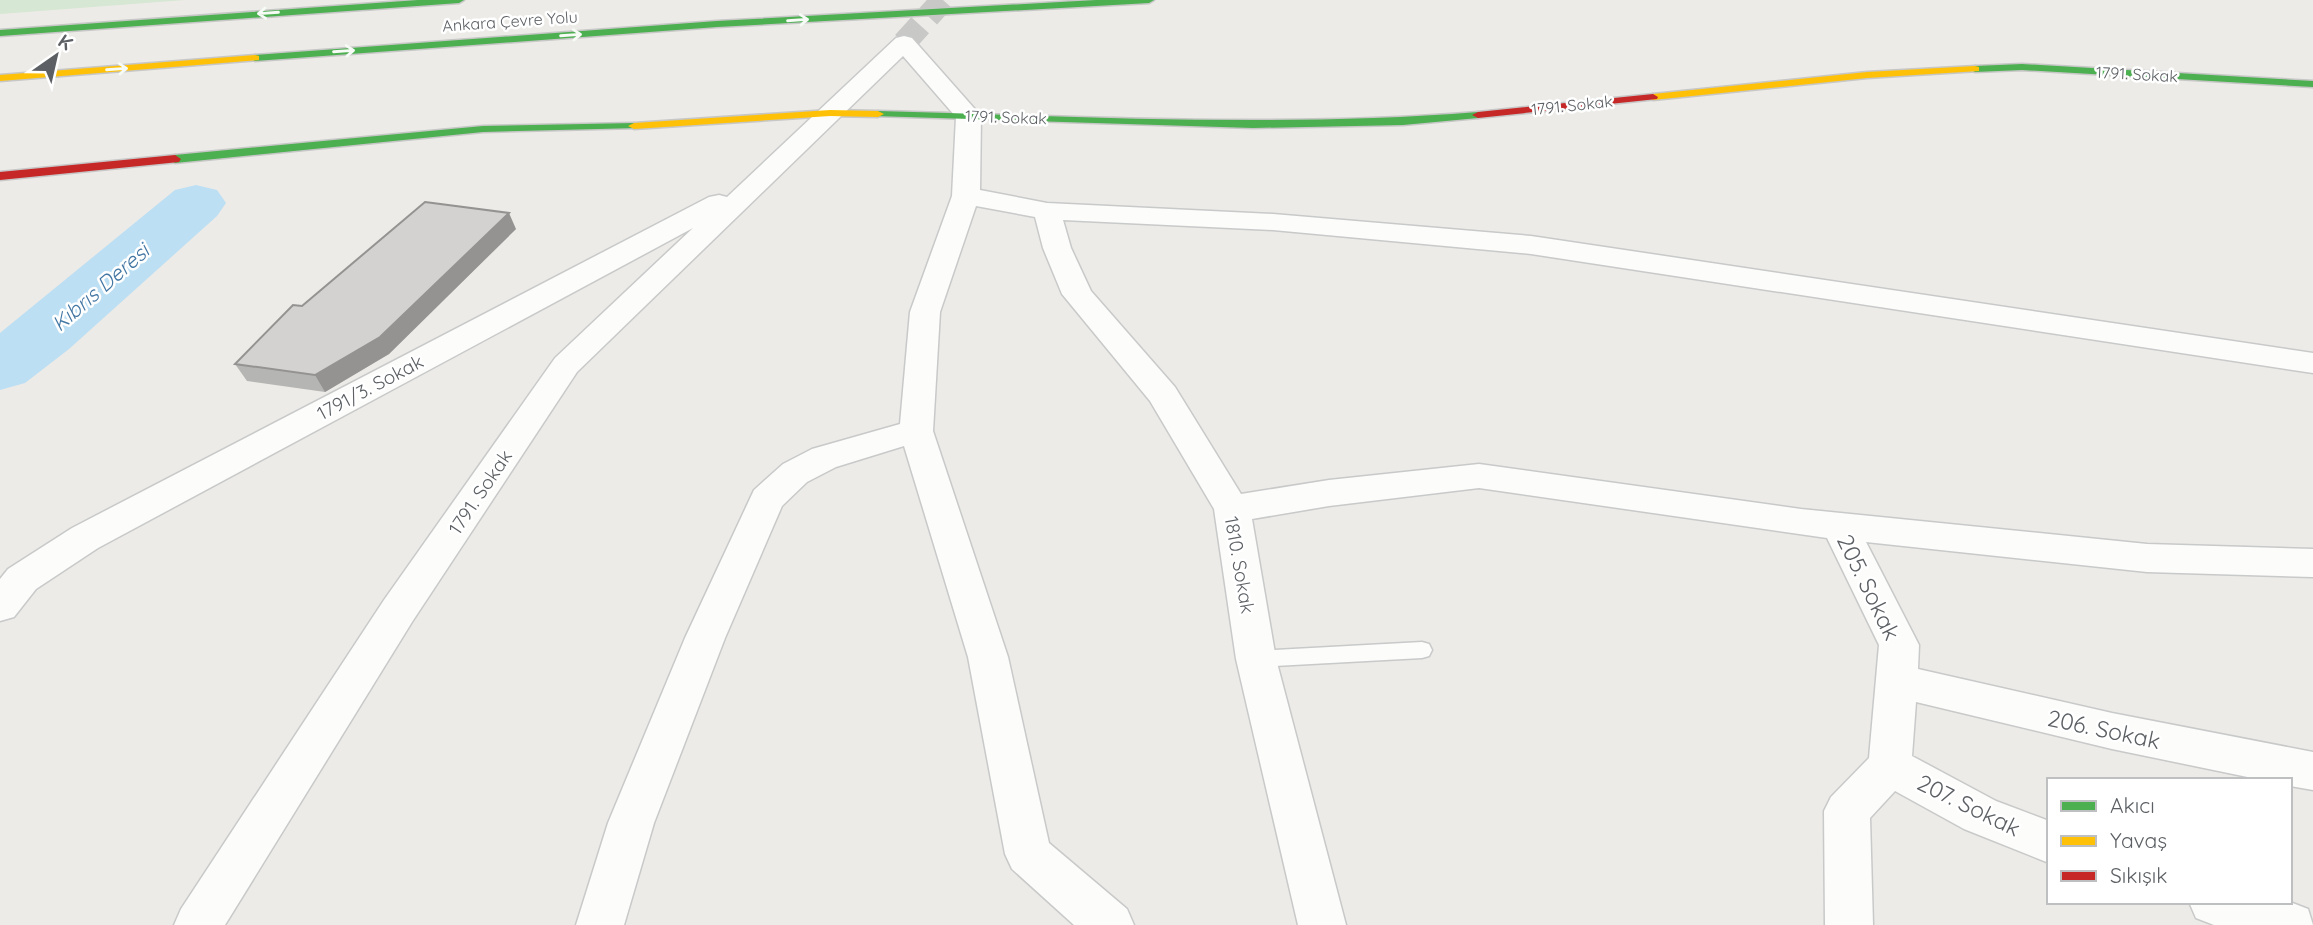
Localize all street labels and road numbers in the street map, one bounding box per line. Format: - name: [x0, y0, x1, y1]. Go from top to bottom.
- street label: Ankara Çevre Yolu: [442, 6, 578, 36]
- street label: 1791. Sokak: [2096, 62, 2178, 86]
- street label: 1791. Sokak: [1530, 91, 1614, 119]
- street label: 1791. Sokak: [965, 106, 1047, 128]
- street label: 1791/3. Sokak: [313, 349, 427, 425]
- street label: 1791. Sokak: [443, 445, 517, 539]
- street label: 1810. Sokak: [1220, 515, 1260, 615]
- street label: 205. Sokak: [1831, 529, 1907, 645]
- street label: 206. Sokak: [2045, 703, 2163, 755]
- street label: 207. Sokak: [1913, 768, 2025, 842]

